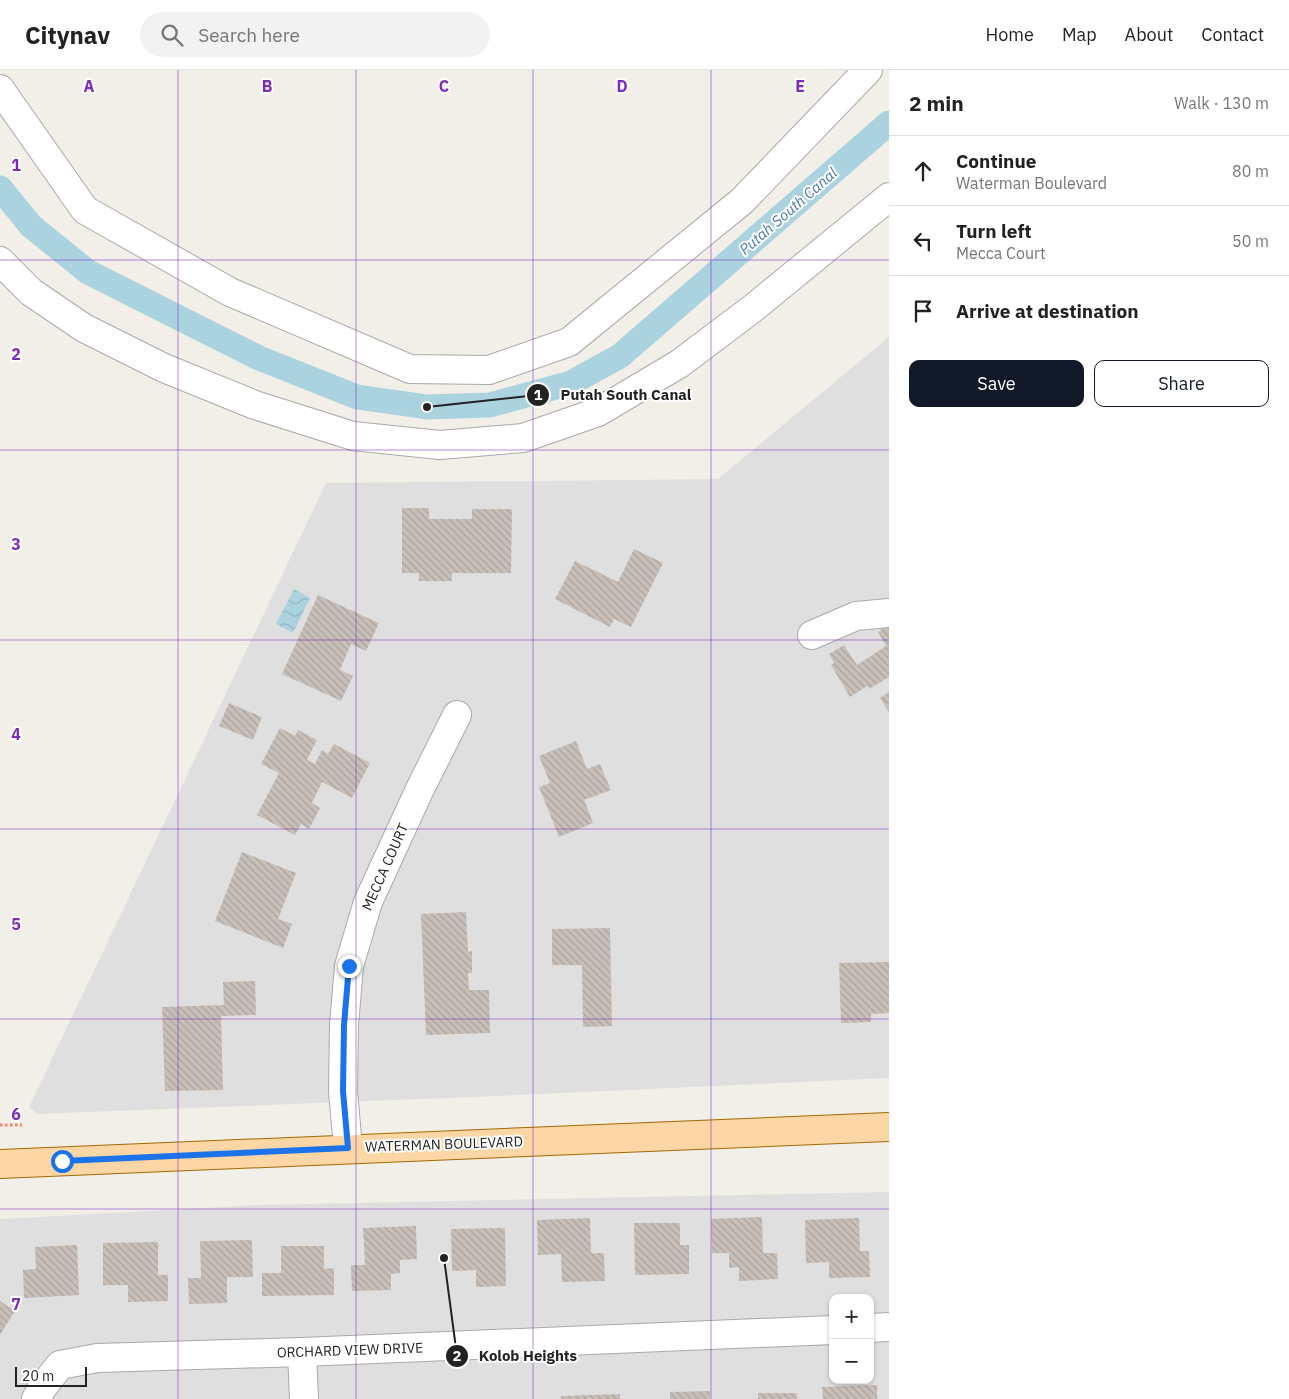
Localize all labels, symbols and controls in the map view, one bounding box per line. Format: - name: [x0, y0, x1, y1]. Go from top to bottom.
- search box: [140, 12, 490, 57]
- text: Citynav: [25, 19, 110, 51]
- icon: search: [158, 21, 186, 49]
- text: Search here: [198, 23, 300, 47]
- text: Home: [986, 23, 1034, 46]
- text: Map: [1062, 23, 1097, 46]
- text: About: [1125, 23, 1173, 46]
- text: Contact: [1201, 23, 1264, 46]
- text: A: [84, 76, 95, 96]
- text: B: [262, 76, 273, 96]
- text: C: [439, 76, 449, 96]
- text: D: [616, 76, 628, 96]
- text: E: [795, 76, 805, 96]
- text: 2 min: [909, 89, 964, 117]
- text: Walk · 130 m: [1174, 93, 1269, 113]
- text: Continue: [956, 149, 1036, 173]
- text: 1: [11, 155, 21, 175]
- icon: ahead: [909, 157, 937, 185]
- text: 80 m: [1232, 161, 1269, 181]
- water label: Putah South Canal: [735, 163, 841, 259]
- text: Waterman Boulevard: [956, 173, 1107, 193]
- text: Turn left: [956, 219, 1032, 243]
- icon: left: [909, 227, 937, 255]
- text: 50 m: [1232, 231, 1269, 251]
- text: Mecca Court: [956, 243, 1046, 263]
- icon: arrive: [909, 297, 937, 325]
- text: Arrive at destination: [956, 299, 1139, 323]
- text: 2: [11, 344, 21, 364]
- button: Save: [909, 360, 1084, 407]
- button: Share: [1094, 360, 1269, 407]
- callout: Putah South Canal: [525, 380, 701, 410]
- text: 1: [533, 385, 543, 404]
- text: Putah South Canal: [561, 385, 692, 404]
- text: 3: [11, 534, 21, 554]
- text: 4: [11, 724, 21, 744]
- street label: MECCA COURT: [358, 821, 412, 913]
- text: 5: [11, 914, 21, 934]
- route end: [338, 955, 361, 978]
- text: 6: [11, 1104, 21, 1124]
- street label: WATERMAN BOULEVARD: [365, 1132, 523, 1156]
- route start: [51, 1150, 74, 1173]
- text: 7: [11, 1294, 21, 1314]
- map controls: [829, 1294, 874, 1384]
- button: +: [829, 1294, 874, 1339]
- street label: ORCHARD VIEW DRIVE: [276, 1338, 424, 1362]
- button: −: [829, 1339, 874, 1384]
- callout: Kolob Heights: [444, 1341, 587, 1371]
- text: 2: [452, 1346, 462, 1365]
- text: Kolob Heights: [479, 1346, 578, 1365]
- scale bar: [15, 1364, 88, 1387]
- text: 20 m: [22, 1367, 54, 1385]

